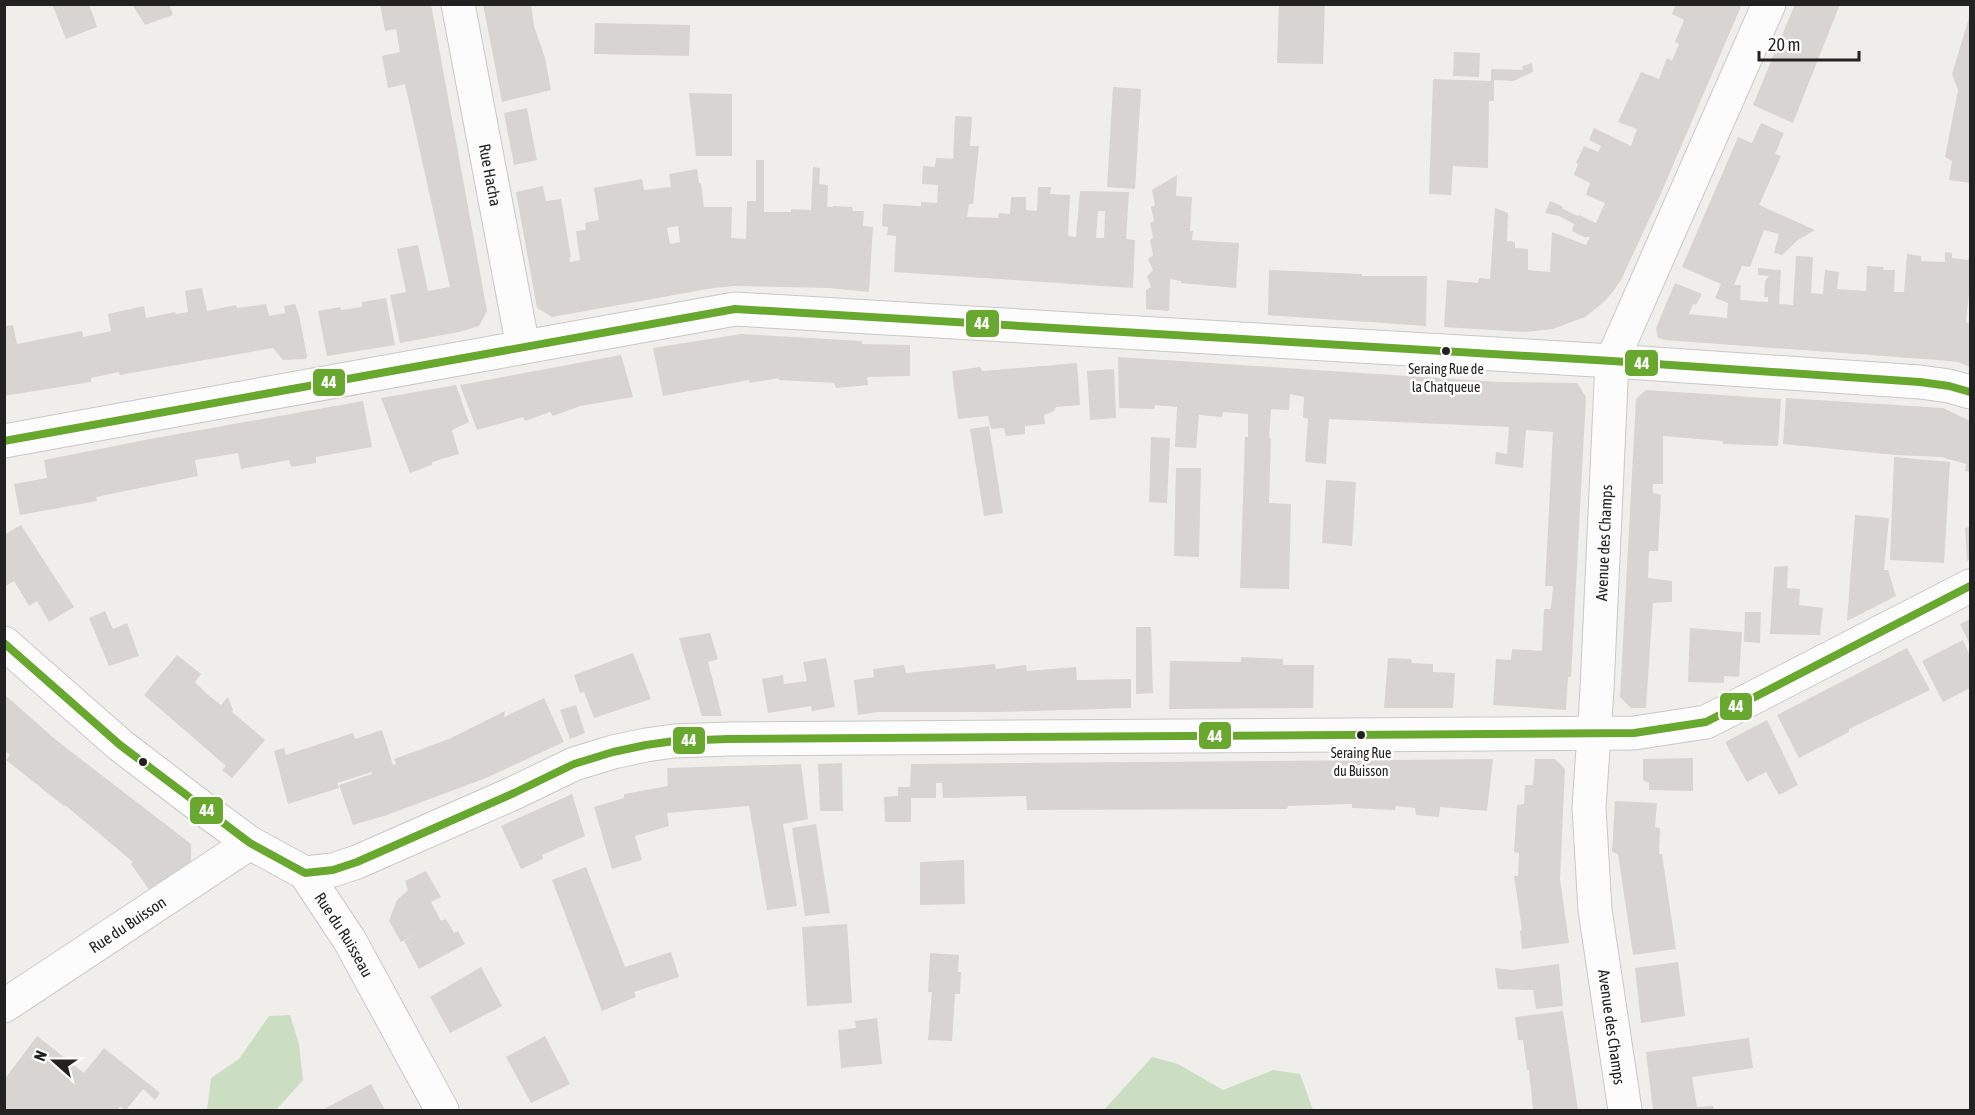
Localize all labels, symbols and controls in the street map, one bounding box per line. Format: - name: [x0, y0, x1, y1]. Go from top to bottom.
- scale bar: [1759, 24, 1860, 62]
- text: 20 m: [1768, 34, 1800, 55]
- street label: Rue Hacha: [476, 142, 505, 208]
- line badge: 44: [965, 309, 1000, 338]
- text: 44: [973, 314, 990, 332]
- marker: Seraing Rue de la Chatqueue: [1440, 345, 1452, 357]
- line badge: 44: [1624, 349, 1659, 377]
- text: 44: [1633, 354, 1650, 372]
- place label: Seraing Rue de la Chatqueue: [1408, 361, 1484, 395]
- line badge: 44: [312, 368, 346, 397]
- text: 44: [320, 373, 337, 391]
- street label: Avenue des Champs: [1592, 484, 1616, 601]
- line badge: 44: [1719, 692, 1753, 721]
- text: 44: [1727, 697, 1744, 715]
- line badge: 44: [1198, 721, 1232, 750]
- line badge: 44: [672, 726, 706, 755]
- text: 44: [1206, 727, 1223, 745]
- marker: Seraing Rue du Buisson: [1355, 729, 1367, 741]
- text: 44: [680, 731, 697, 749]
- place label: Seraing Rue du Buisson: [1331, 745, 1391, 779]
- unlabelled marker: [137, 756, 149, 768]
- line badge: 44: [189, 796, 224, 825]
- text: 44: [198, 801, 215, 819]
- street label: Rue du Ruisseau: [311, 889, 377, 980]
- street label: Rue du Buisson: [86, 892, 169, 956]
- street label: Avenue des Champs: [1594, 968, 1629, 1086]
- north arrow: [24, 1031, 84, 1091]
- text: N: [30, 1048, 50, 1063]

